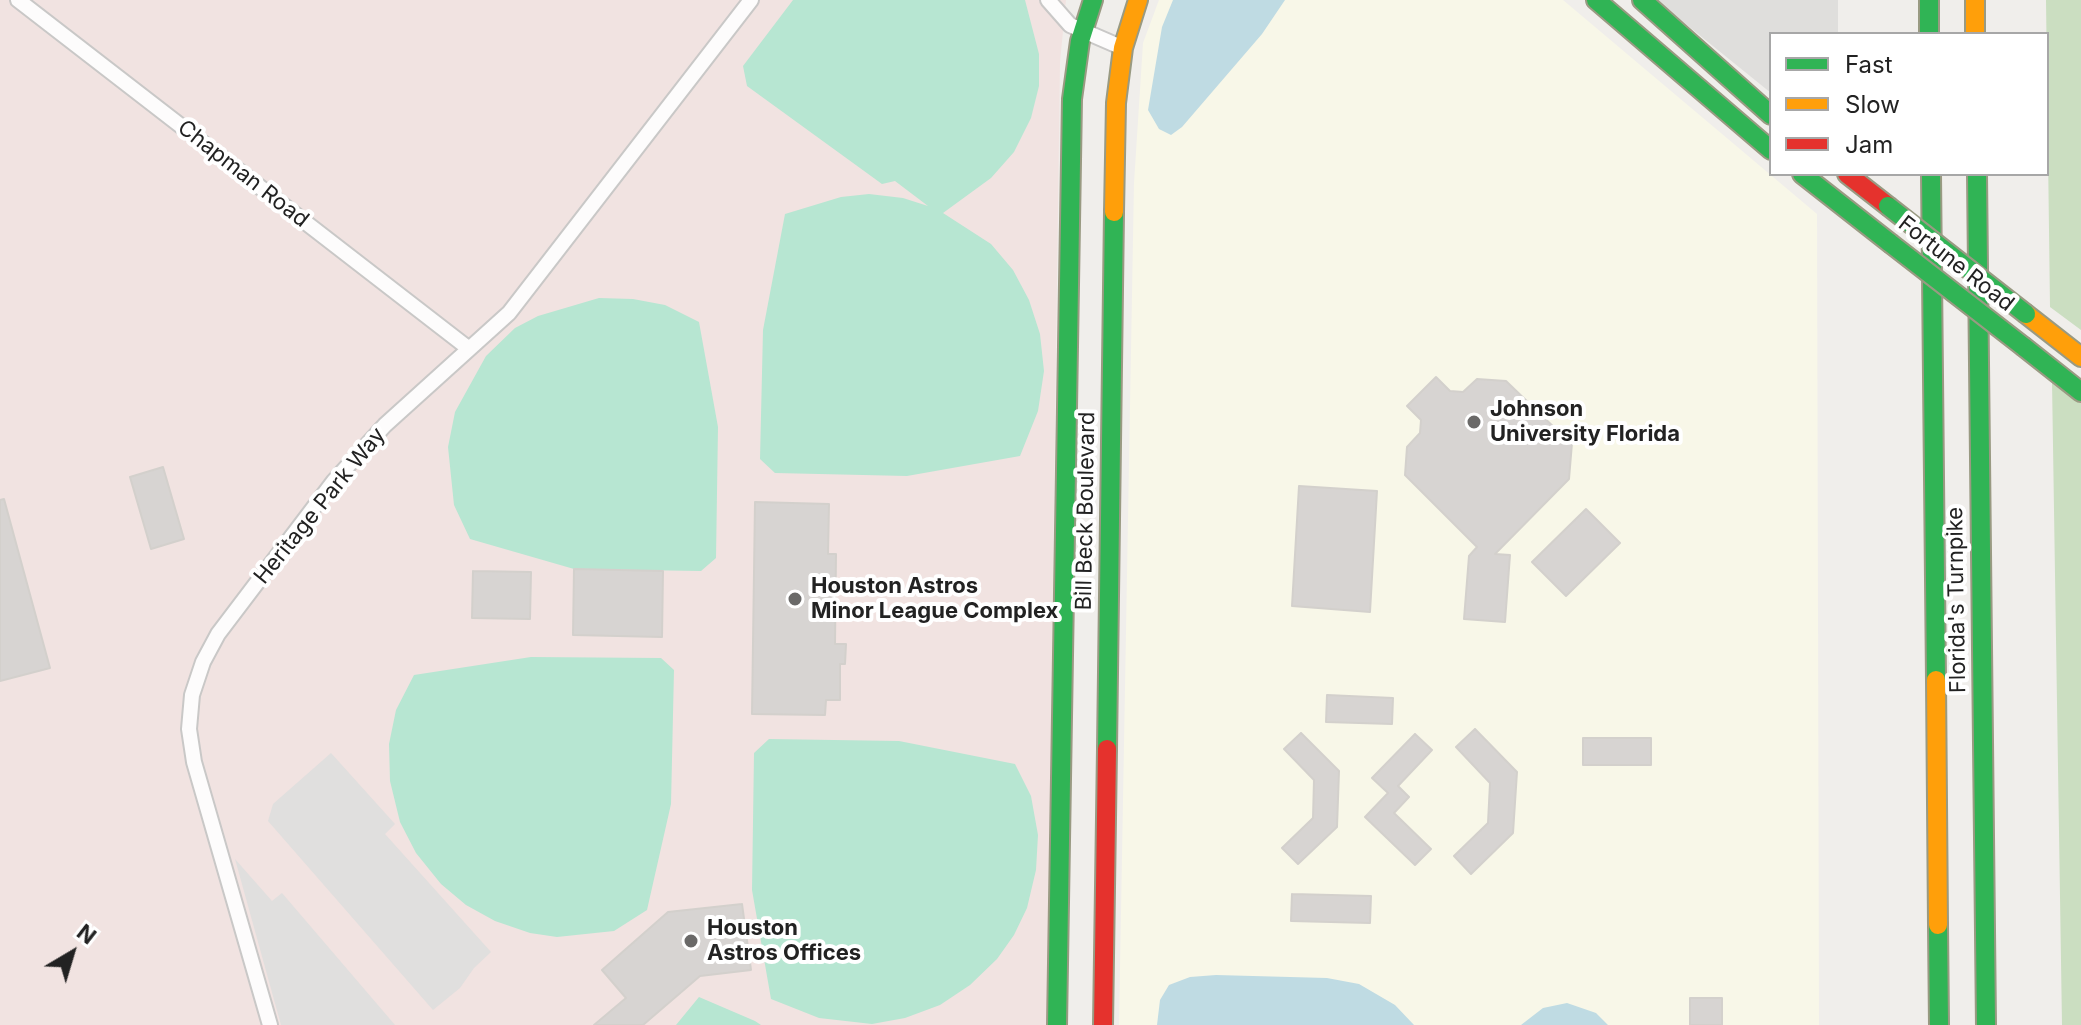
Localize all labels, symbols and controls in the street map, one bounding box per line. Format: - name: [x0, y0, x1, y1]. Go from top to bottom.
- legend: [1769, 32, 2049, 176]
- text: Fast: [1845, 50, 1893, 79]
- text: Slow: [1845, 90, 1900, 119]
- street label: Chapman Road: [172, 115, 314, 233]
- text: Jam: [1845, 130, 1893, 159]
- street label: Fortune Road: [1893, 211, 2019, 317]
- place label: Johnson University Florida: [1490, 396, 1680, 448]
- street label: Bill Beck Boulevard: [1071, 411, 1101, 611]
- marker: Johnson University Florida: [1465, 413, 1483, 431]
- street label: Heritage Park Way: [249, 422, 391, 590]
- street label: Florida's Turnpike: [1942, 507, 1972, 693]
- place label: Houston Astros Minor League Complex: [811, 573, 1058, 624]
- marker: Houston Astros Minor League Complex: [786, 590, 804, 608]
- north arrow: [32, 913, 112, 993]
- place label: Houston Astros Offices: [707, 915, 861, 966]
- text: N: [72, 919, 101, 949]
- marker: Houston Astros Offices: [682, 932, 700, 950]

